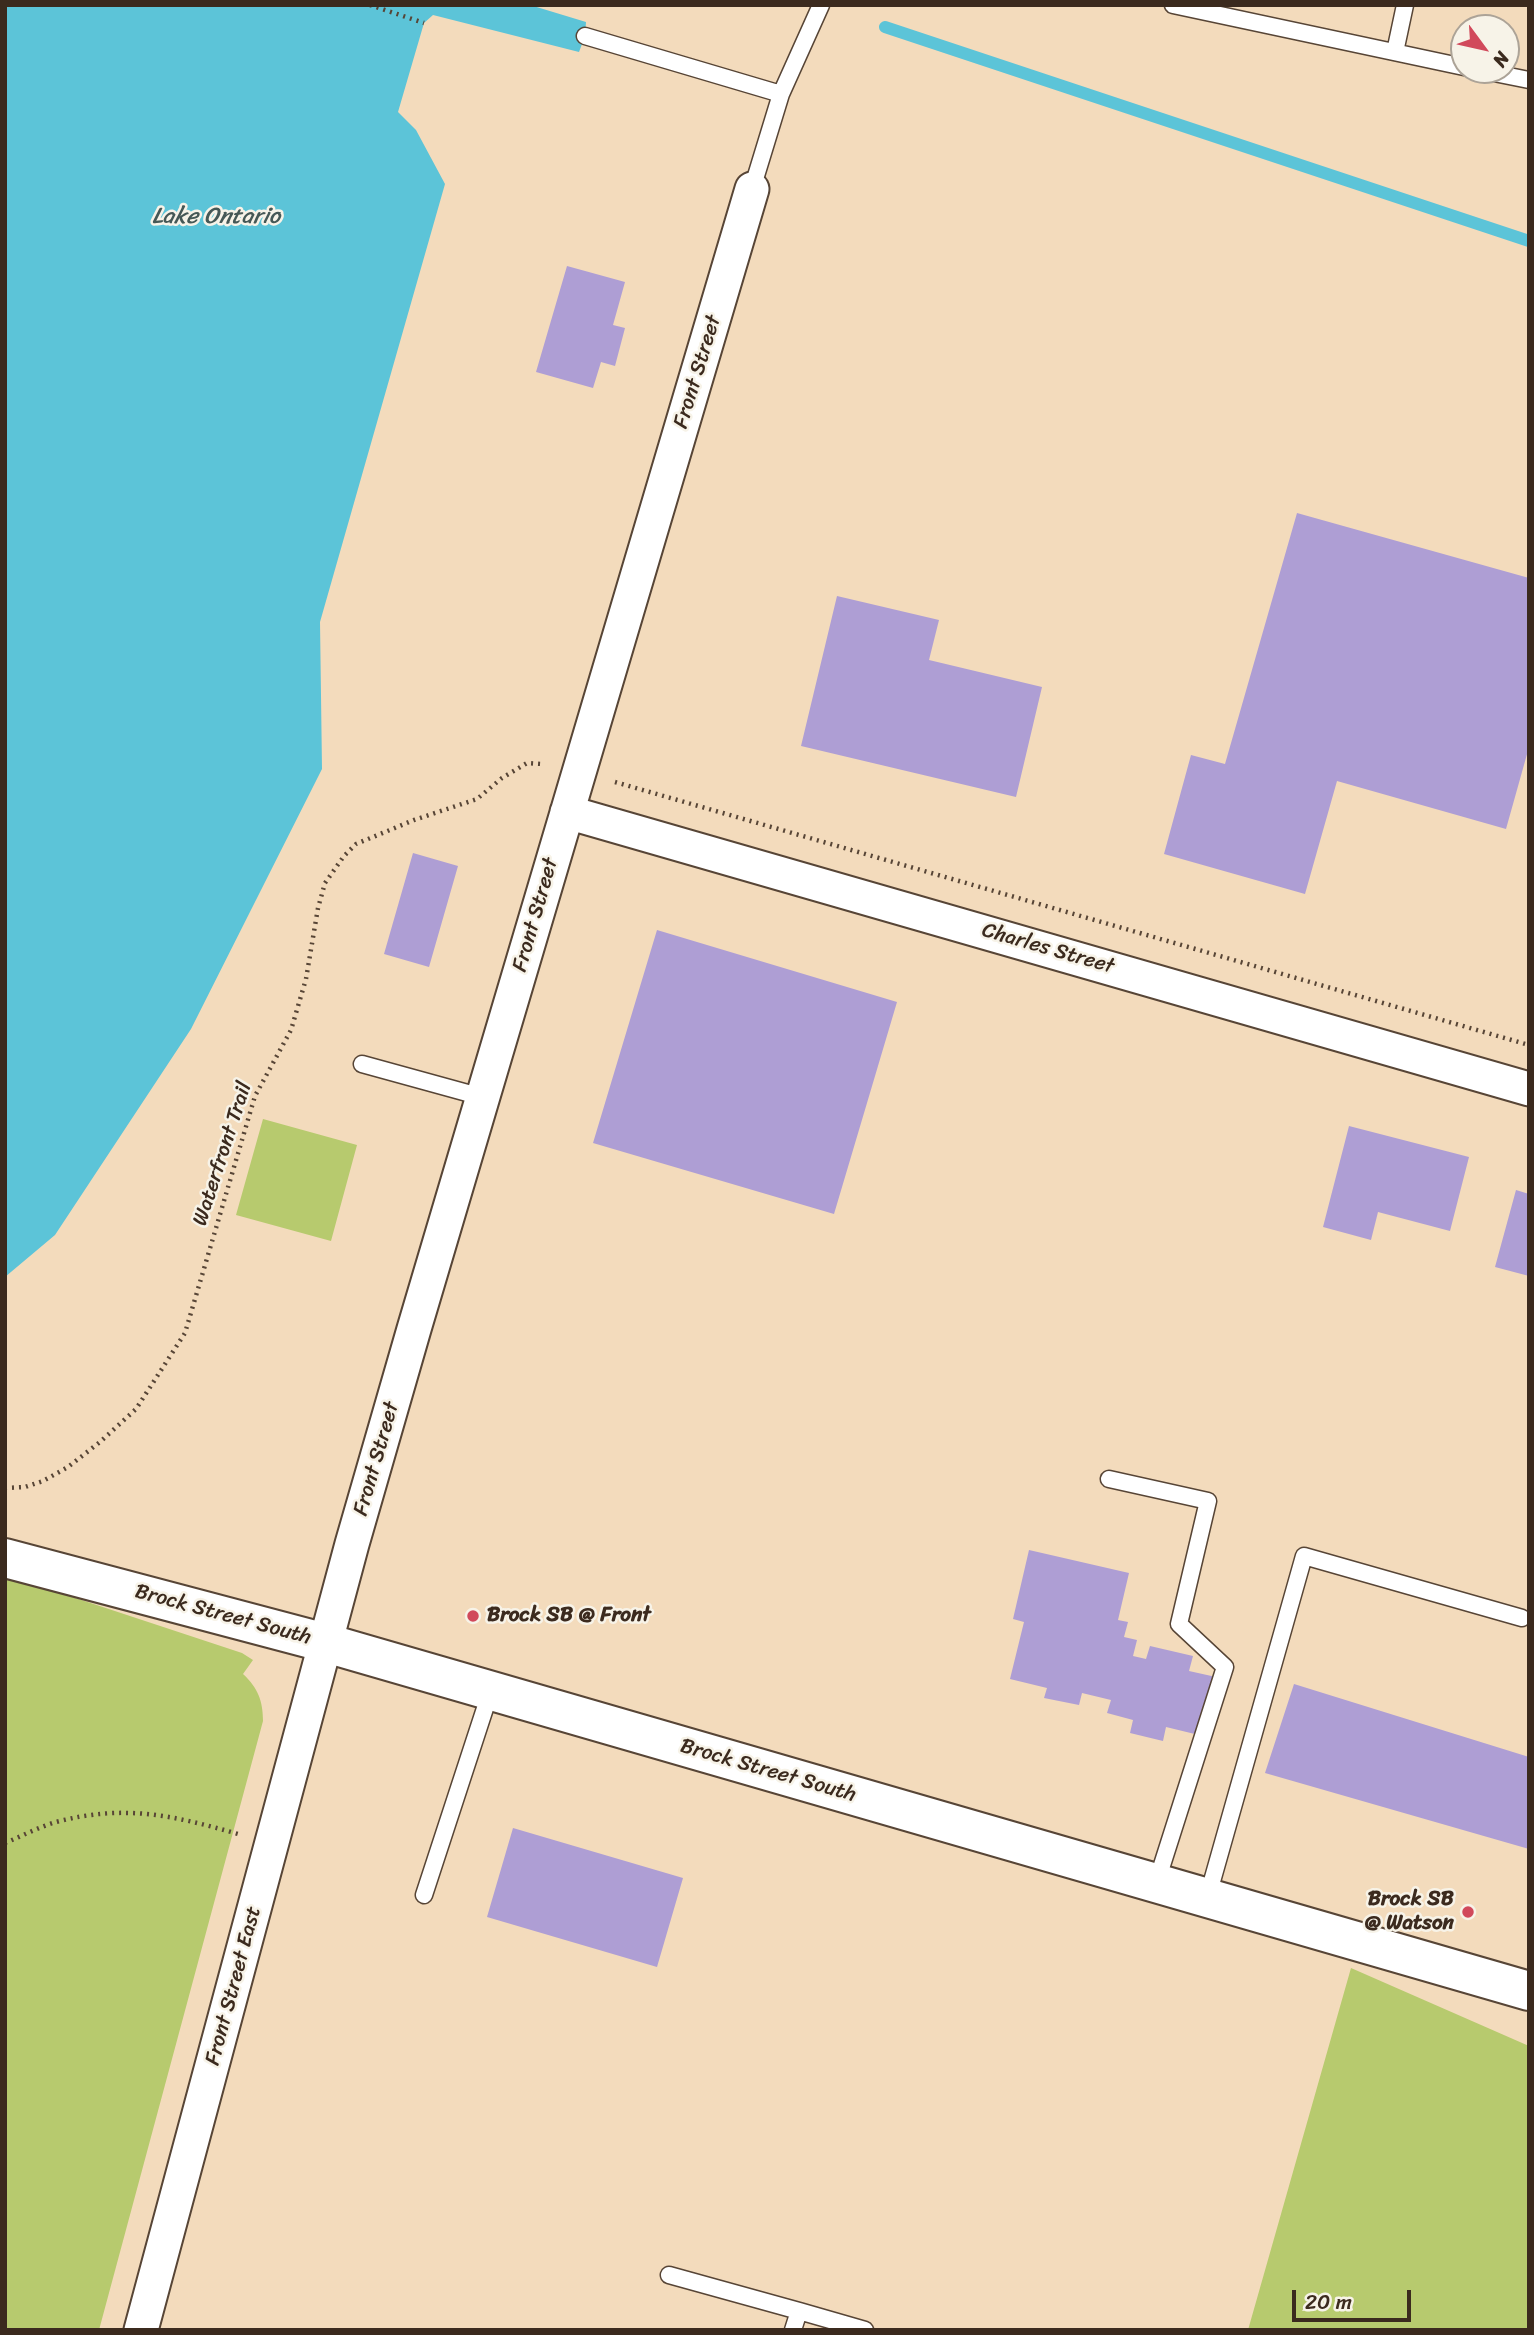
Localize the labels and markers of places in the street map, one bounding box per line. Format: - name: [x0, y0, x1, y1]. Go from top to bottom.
- place label: Brock SB @ Front: [487, 1603, 651, 1629]
- marker: Brock SB @ Front: [465, 1608, 481, 1624]
- place label: Brock SB @ Watson: [1365, 1887, 1454, 1937]
- marker: Brock SB @ Watson: [1460, 1904, 1476, 1920]

